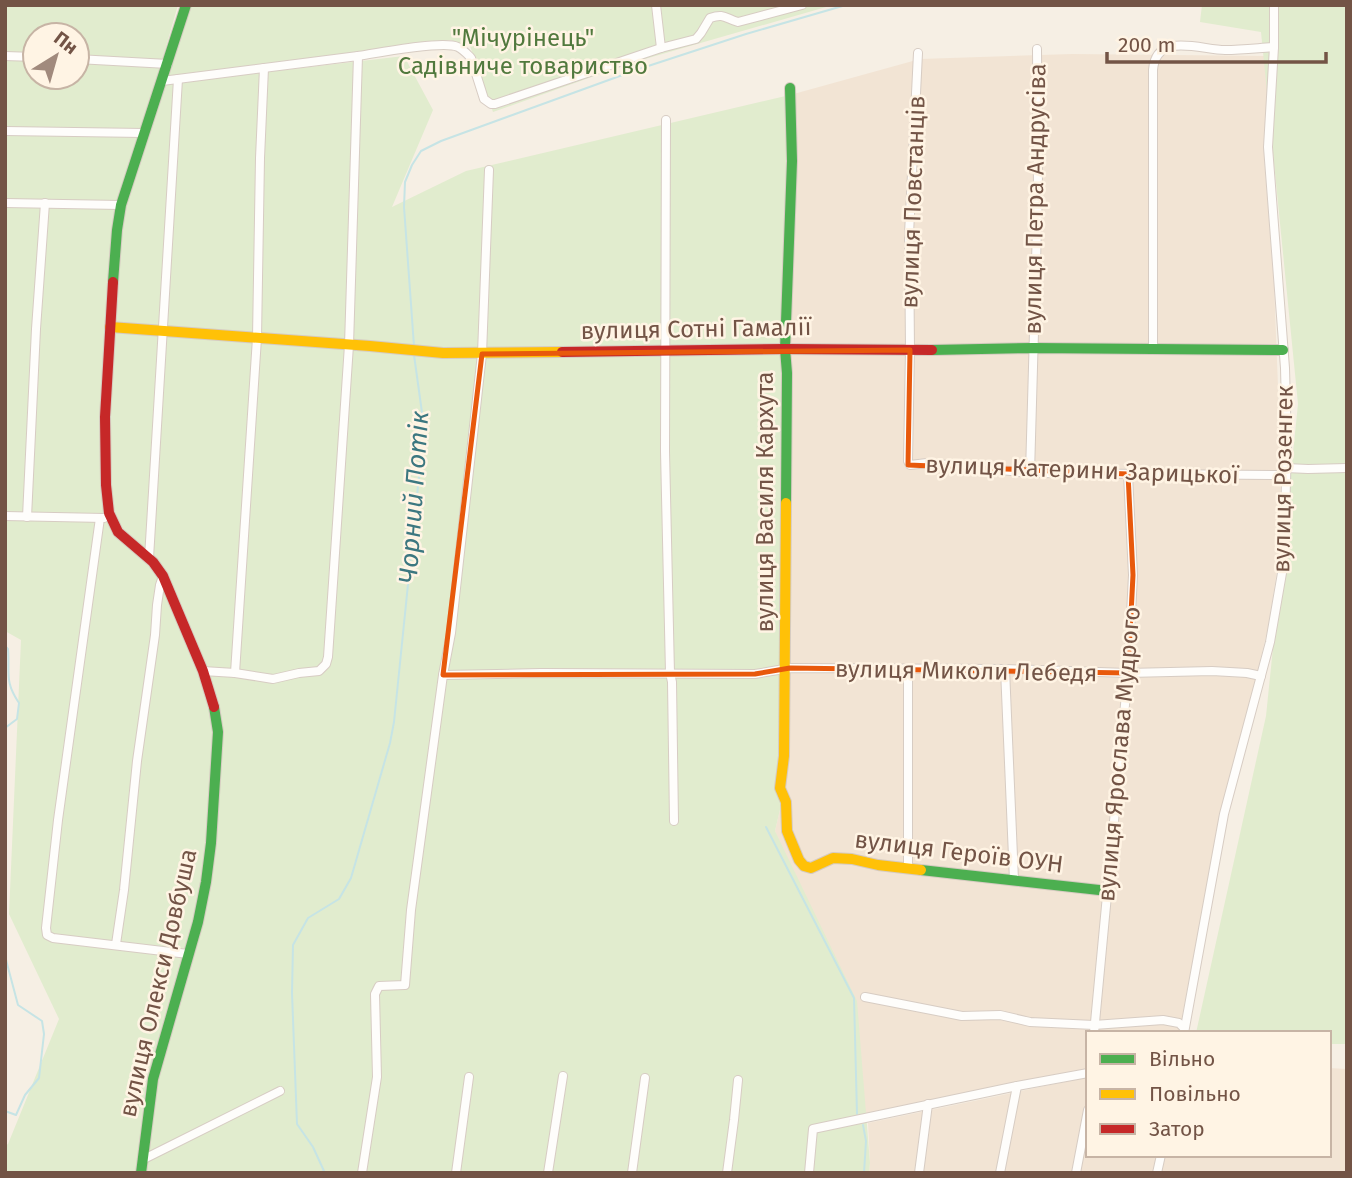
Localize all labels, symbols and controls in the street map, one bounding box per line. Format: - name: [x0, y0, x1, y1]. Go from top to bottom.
- north arrow: [21, 21, 91, 91]
- scale bar: [1107, 21, 1326, 65]
- park label: "Мічурінець" Садівниче товариство: [398, 24, 648, 80]
- text: Пн: [50, 26, 82, 59]
- text: 200 m: [1118, 32, 1175, 58]
- street label: вулиця Петра Андрусіва: [1019, 63, 1051, 335]
- street label: вулиця Повстанців: [895, 95, 931, 309]
- street label: вулиця Сотні Гамалії: [580, 313, 813, 345]
- street label: вулиця Василя Кархута: [751, 372, 779, 632]
- street label: вулиця Розенгек: [1267, 384, 1299, 573]
- water label: Чорний Потік: [392, 409, 436, 585]
- street label: вулиця Катерини Зарицької: [925, 451, 1240, 490]
- street label: вулиця Ярослава Мудрого: [1092, 605, 1146, 903]
- street label: вулиця Миколи Лебедя: [835, 655, 1097, 687]
- street label: вулиця Героїв ОУН: [853, 825, 1065, 879]
- street label: вулиця Олекси Довбуша: [114, 846, 202, 1120]
- legend: [1086, 1031, 1331, 1157]
- text: Вільно: [1149, 1046, 1215, 1072]
- text: Повільно: [1149, 1081, 1241, 1107]
- text: Затор: [1149, 1116, 1205, 1142]

